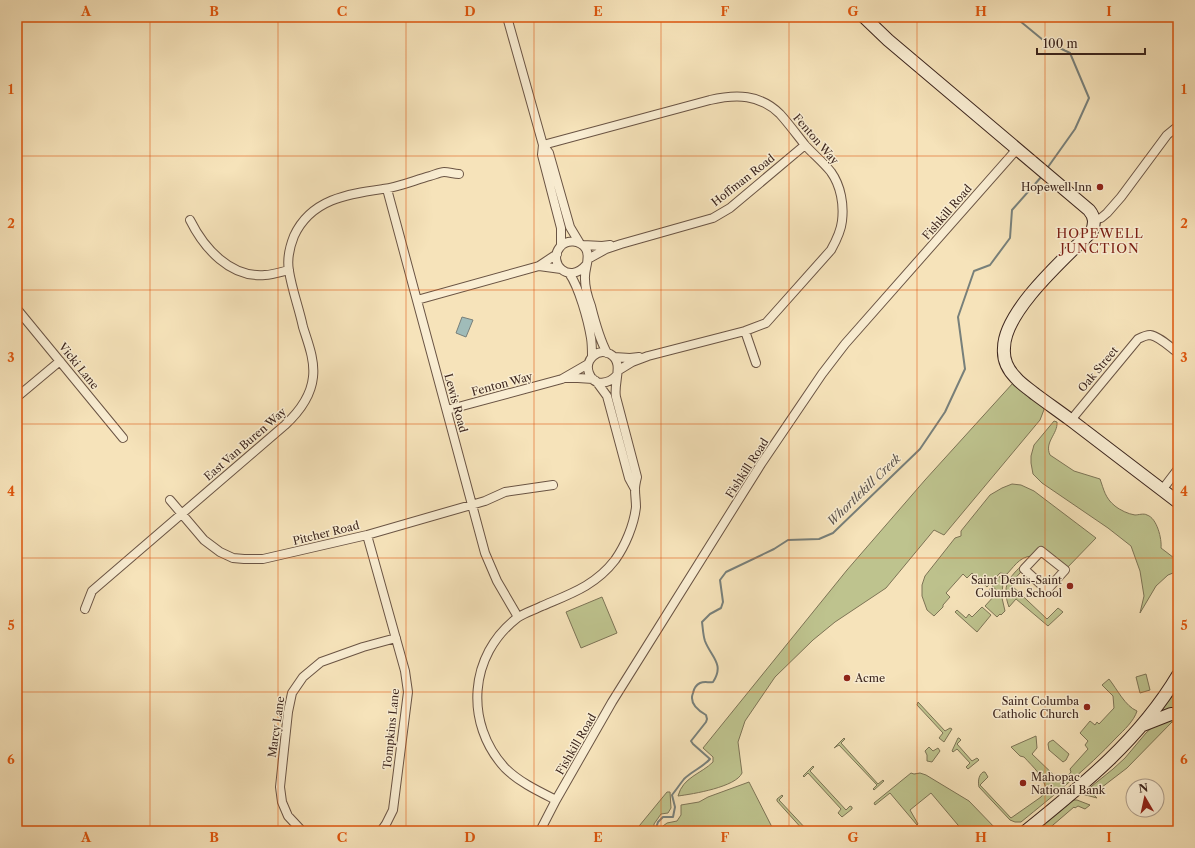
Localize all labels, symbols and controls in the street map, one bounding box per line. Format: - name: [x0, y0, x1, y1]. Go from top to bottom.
- text: A: [80, 3, 92, 19]
- text: B: [209, 3, 219, 19]
- text: C: [337, 3, 347, 19]
- text: D: [464, 3, 476, 19]
- text: E: [593, 3, 603, 19]
- text: F: [721, 3, 730, 19]
- text: G: [847, 3, 859, 19]
- text: H: [975, 3, 987, 19]
- text: I: [1106, 3, 1112, 19]
- scale bar: [1037, 30, 1145, 56]
- text: 100 m: [1043, 36, 1078, 51]
- text: 1: [8, 81, 14, 97]
- text: 1: [1181, 81, 1187, 97]
- street label: Fenton Way: [790, 111, 842, 168]
- street label: Hoffman Road: [709, 151, 778, 209]
- place label: Hopewell Inn: [1021, 180, 1092, 194]
- street label: Fishkill Road: [919, 181, 975, 242]
- marker: Hopewell Inn: [1095, 182, 1105, 192]
- text: 2: [7, 215, 15, 231]
- text: 2: [1180, 215, 1188, 231]
- district label: HOPEWELL JUNCTION: [1056, 225, 1144, 256]
- street label: Vicki Lane: [55, 339, 102, 392]
- street label: Oak Street: [1075, 343, 1121, 395]
- text: 3: [7, 349, 15, 365]
- text: 3: [1180, 349, 1188, 365]
- street label: Fenton Way: [470, 369, 535, 399]
- street label: Lewis Road: [441, 372, 471, 434]
- street label: East Van Buren Way: [201, 404, 290, 483]
- street label: Fishkill Road: [722, 435, 772, 501]
- water label: Whortlekill Creek: [824, 450, 904, 529]
- text: 4: [7, 483, 15, 499]
- text: 4: [1180, 483, 1188, 499]
- street label: Pitcher Road: [291, 518, 361, 548]
- place label: Saint Denis-Saint Columba School: [971, 573, 1063, 600]
- marker: Saint Denis-Saint Columba School: [1065, 581, 1075, 591]
- text: 5: [7, 617, 15, 633]
- text: 5: [1180, 617, 1188, 633]
- place label: Acme: [854, 671, 885, 685]
- marker: Acme: [842, 673, 852, 683]
- street label: Tompkins Lane: [380, 688, 402, 770]
- place label: Saint Columba Catholic Church: [993, 694, 1079, 721]
- street label: Marcy Lane: [265, 695, 287, 759]
- marker: Saint Columba Catholic Church: [1082, 702, 1092, 712]
- street label: Fishkill Road: [553, 711, 599, 777]
- text: 6: [7, 751, 15, 767]
- text: 6: [1180, 751, 1188, 767]
- place label: Mahopac National Bank: [1031, 770, 1106, 797]
- marker: Mahopac National Bank: [1018, 778, 1028, 788]
- north arrow: [1125, 778, 1165, 818]
- text: N: [1138, 780, 1150, 796]
- text: A: [80, 829, 92, 845]
- text: B: [209, 829, 219, 845]
- text: C: [337, 829, 347, 845]
- text: D: [464, 829, 476, 845]
- text: E: [593, 829, 603, 845]
- text: F: [721, 829, 730, 845]
- text: G: [847, 829, 859, 845]
- text: H: [975, 829, 987, 845]
- text: I: [1106, 829, 1112, 845]

